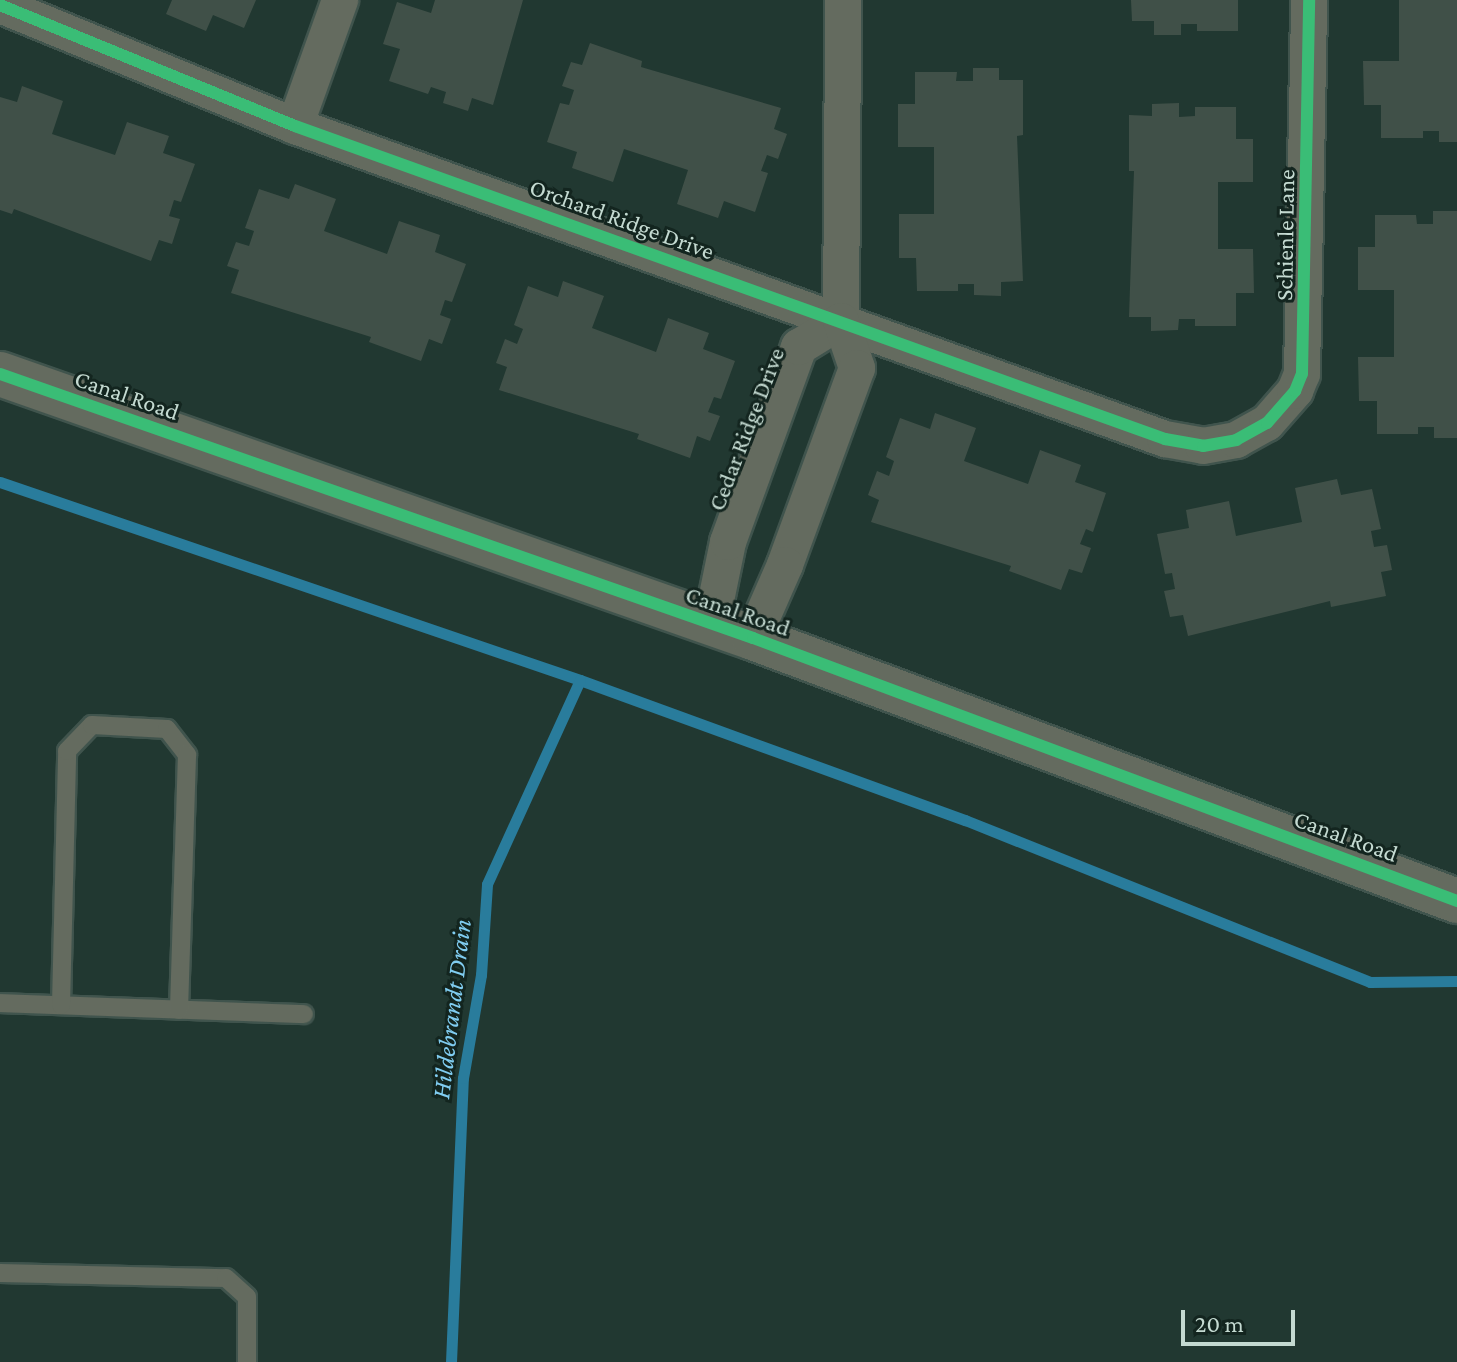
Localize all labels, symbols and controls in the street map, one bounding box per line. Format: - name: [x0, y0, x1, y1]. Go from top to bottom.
- street label: Schienle Lane: [1269, 169, 1301, 301]
- street label: Orchard Ridge Drive: [526, 172, 718, 266]
- street label: Cedar Ridge Drive: [702, 343, 790, 515]
- street label: Canal Road: [71, 364, 183, 426]
- street label: Canal Road: [682, 580, 794, 642]
- street label: Canal Road: [1290, 804, 1402, 868]
- water label: Hildebrandt Drain: [425, 917, 479, 1101]
- scale bar: [1185, 1294, 1299, 1344]
- text: 20 m: [1195, 1310, 1244, 1337]

